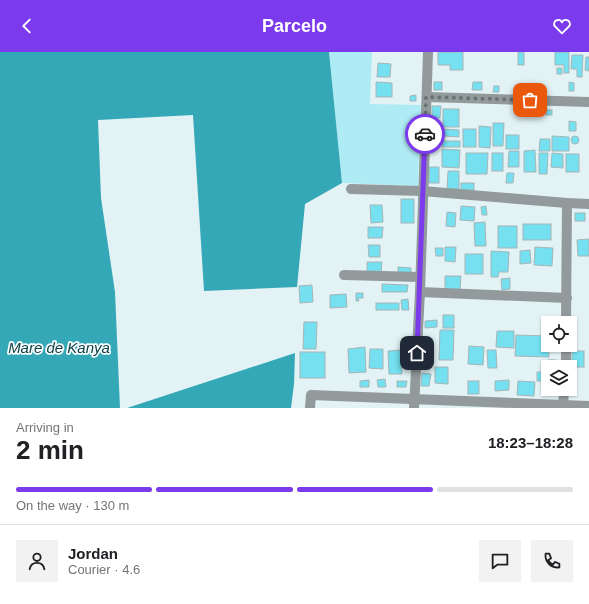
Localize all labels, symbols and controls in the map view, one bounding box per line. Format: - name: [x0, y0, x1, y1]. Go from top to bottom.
- icon: back: [16, 15, 38, 37]
- icon: heart: [551, 15, 573, 37]
- text: Parcelo: [262, 16, 327, 36]
- pin: [513, 83, 547, 117]
- icon: bag: [519, 89, 541, 111]
- courier: [405, 114, 445, 154]
- icon: car: [414, 123, 436, 145]
- map controls: [541, 316, 577, 396]
- button: locate: [541, 316, 577, 352]
- pin: [400, 336, 434, 370]
- water label: Mare de Kanya: [8, 339, 110, 356]
- icon: home: [406, 342, 428, 364]
- button: layers: [541, 360, 577, 396]
- text: Arriving in: [16, 420, 74, 435]
- text: 18:23–18:28: [488, 434, 573, 451]
- text: 2 min: [16, 435, 84, 465]
- text: On the way · 130 m: [16, 498, 129, 513]
- button: person: [16, 540, 58, 582]
- button: chat: [479, 540, 521, 582]
- button: phone: [531, 540, 573, 582]
- text: Jordan: [68, 545, 118, 562]
- text: Courier · 4.6: [68, 562, 140, 577]

